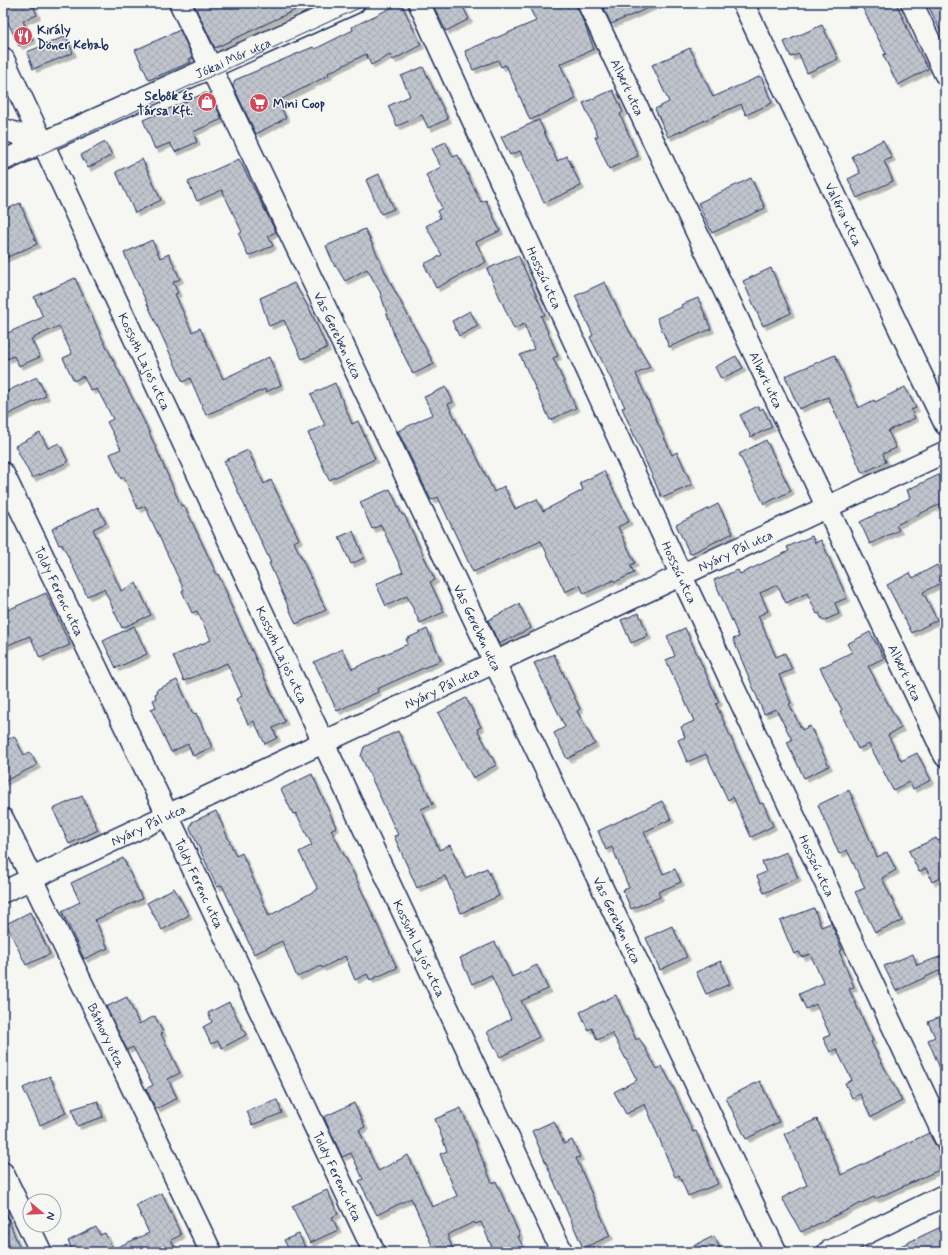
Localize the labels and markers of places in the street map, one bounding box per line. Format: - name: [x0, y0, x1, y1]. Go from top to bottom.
- place label: Király Döner Kebab: [37, 22, 109, 54]
- restaurant icon: Király Döner Kebab: [12, 25, 34, 47]
- place label: Sebők és Társa Kft.: [137, 88, 193, 120]
- shop icon: Sebők és Társa Kft.: [196, 91, 218, 113]
- supermarket icon: Mini Coop: [248, 92, 270, 114]
- place label: Mini Coop: [273, 96, 325, 113]

